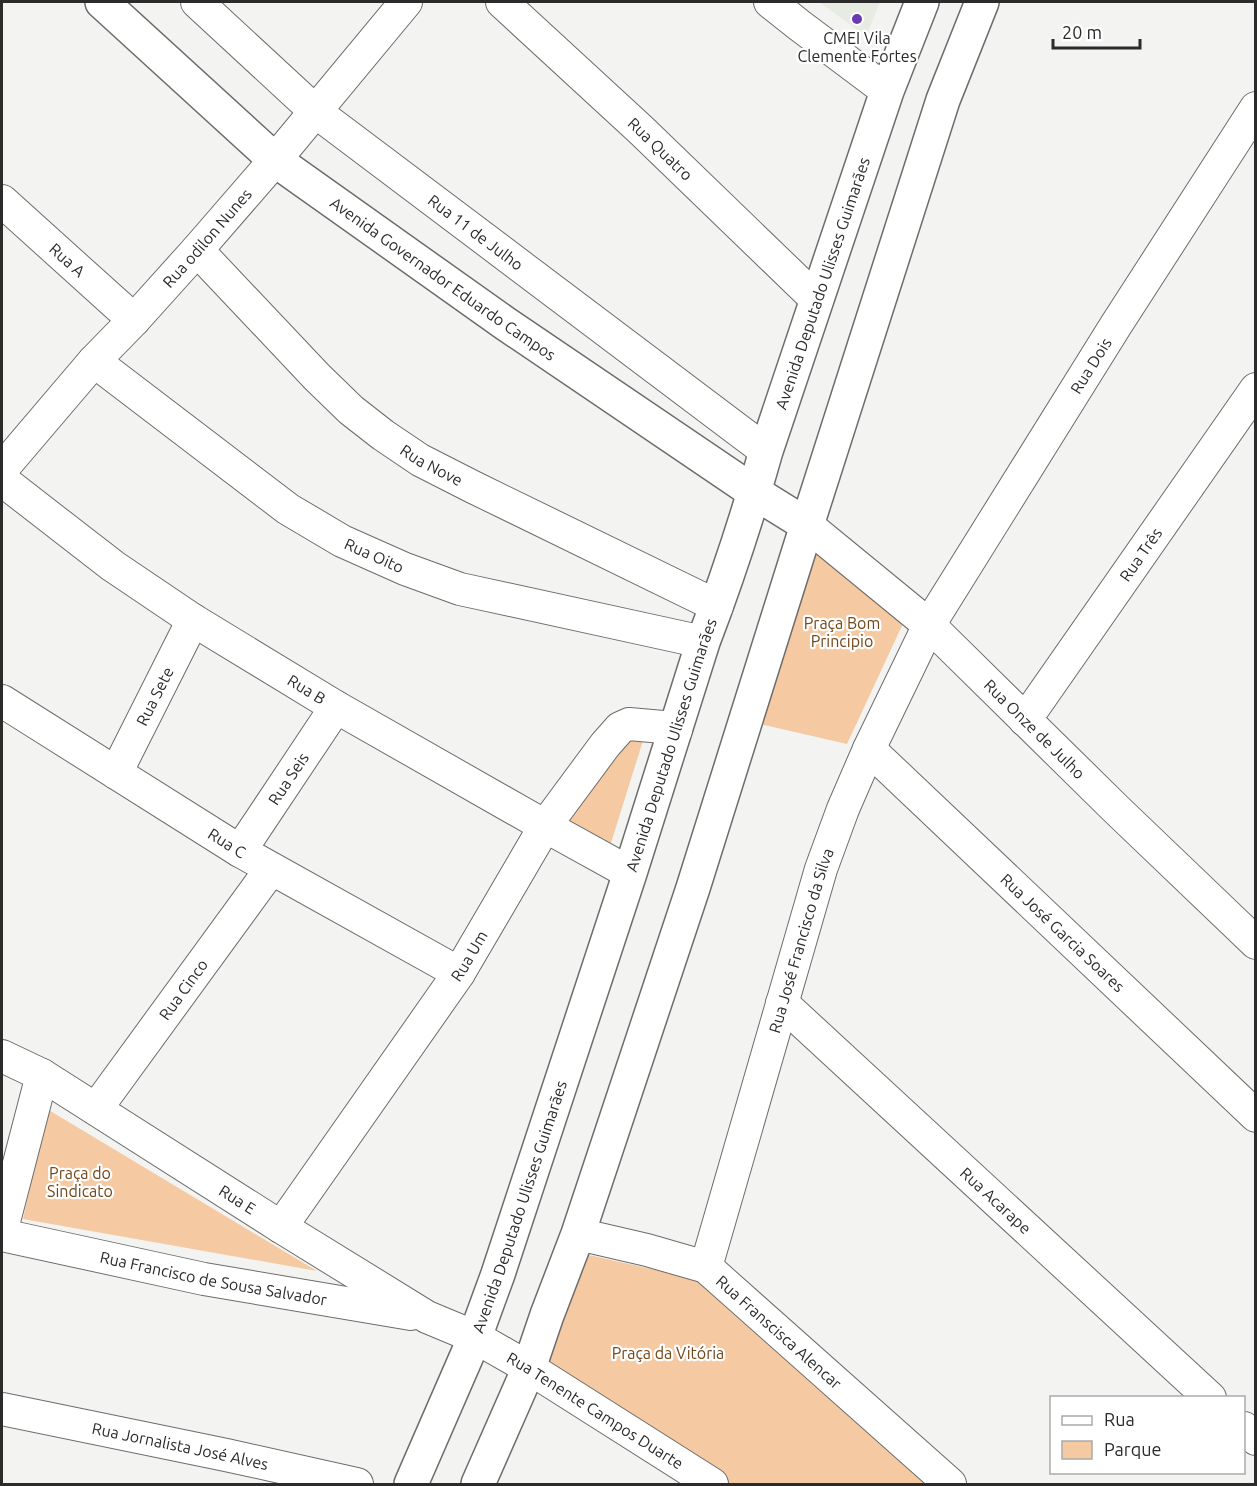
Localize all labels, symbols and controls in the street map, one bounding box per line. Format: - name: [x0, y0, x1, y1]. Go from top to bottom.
- marker: CMEI Vila Clemente Fortes: [850, 12, 864, 26]
- scale bar: [1053, 12, 1140, 50]
- text: 20 m: [1062, 22, 1102, 42]
- place label: CMEI Vila Clemente Fortes: [797, 29, 917, 65]
- street label: Rua Quatro: [624, 114, 696, 184]
- street label: Avenida Deputado Ulisses Guimarães: [772, 155, 873, 412]
- street label: Rua odilon Nunes: [159, 185, 255, 291]
- street label: Rua 11 de Julho: [425, 191, 527, 274]
- street label: Avenida Governador Eduardo Campos: [327, 193, 559, 364]
- street label: Rua A: [46, 239, 89, 281]
- street label: Rua Dois: [1067, 334, 1115, 397]
- street label: Rua Nove: [397, 440, 466, 489]
- street label: Rua Três: [1116, 524, 1166, 585]
- street label: Rua Oito: [342, 534, 407, 576]
- park label: Praça Bom Principio: [804, 614, 880, 650]
- street label: Avenida Deputado Ulisses Guimarães: [622, 616, 720, 874]
- street label: Rua Sete: [132, 664, 177, 729]
- street label: Rua B: [284, 671, 329, 708]
- street label: Rua Onze de Julho: [981, 676, 1089, 782]
- street label: Rua Seis: [264, 749, 312, 808]
- street label: Rua C: [205, 824, 249, 861]
- street label: Rua José Francisco da Silva: [765, 846, 837, 1035]
- street label: Rua José Garcia Soares: [997, 870, 1128, 996]
- street label: Rua Um: [447, 927, 491, 985]
- street label: Rua Cinco: [155, 956, 211, 1023]
- street label: Avenida Deputado Ulisses Guimarães: [468, 1078, 570, 1335]
- street label: Rua Acarape: [957, 1163, 1035, 1237]
- park label: Praça do Sindicato: [47, 1164, 113, 1200]
- street label: Rua E: [216, 1181, 259, 1218]
- street label: Rua Francisco de Sousa Salvador: [98, 1248, 328, 1309]
- street label: Rua Franscisca Alencar: [713, 1272, 845, 1392]
- park label: Praça da Vitória: [612, 1344, 724, 1362]
- street label: Rua Tenente Campos Duarte: [504, 1348, 687, 1473]
- legend: [1050, 1396, 1245, 1474]
- text: Rua: [1104, 1409, 1135, 1429]
- street label: Rua Jornalista José Alves: [90, 1419, 270, 1473]
- text: Parque: [1104, 1439, 1161, 1459]

